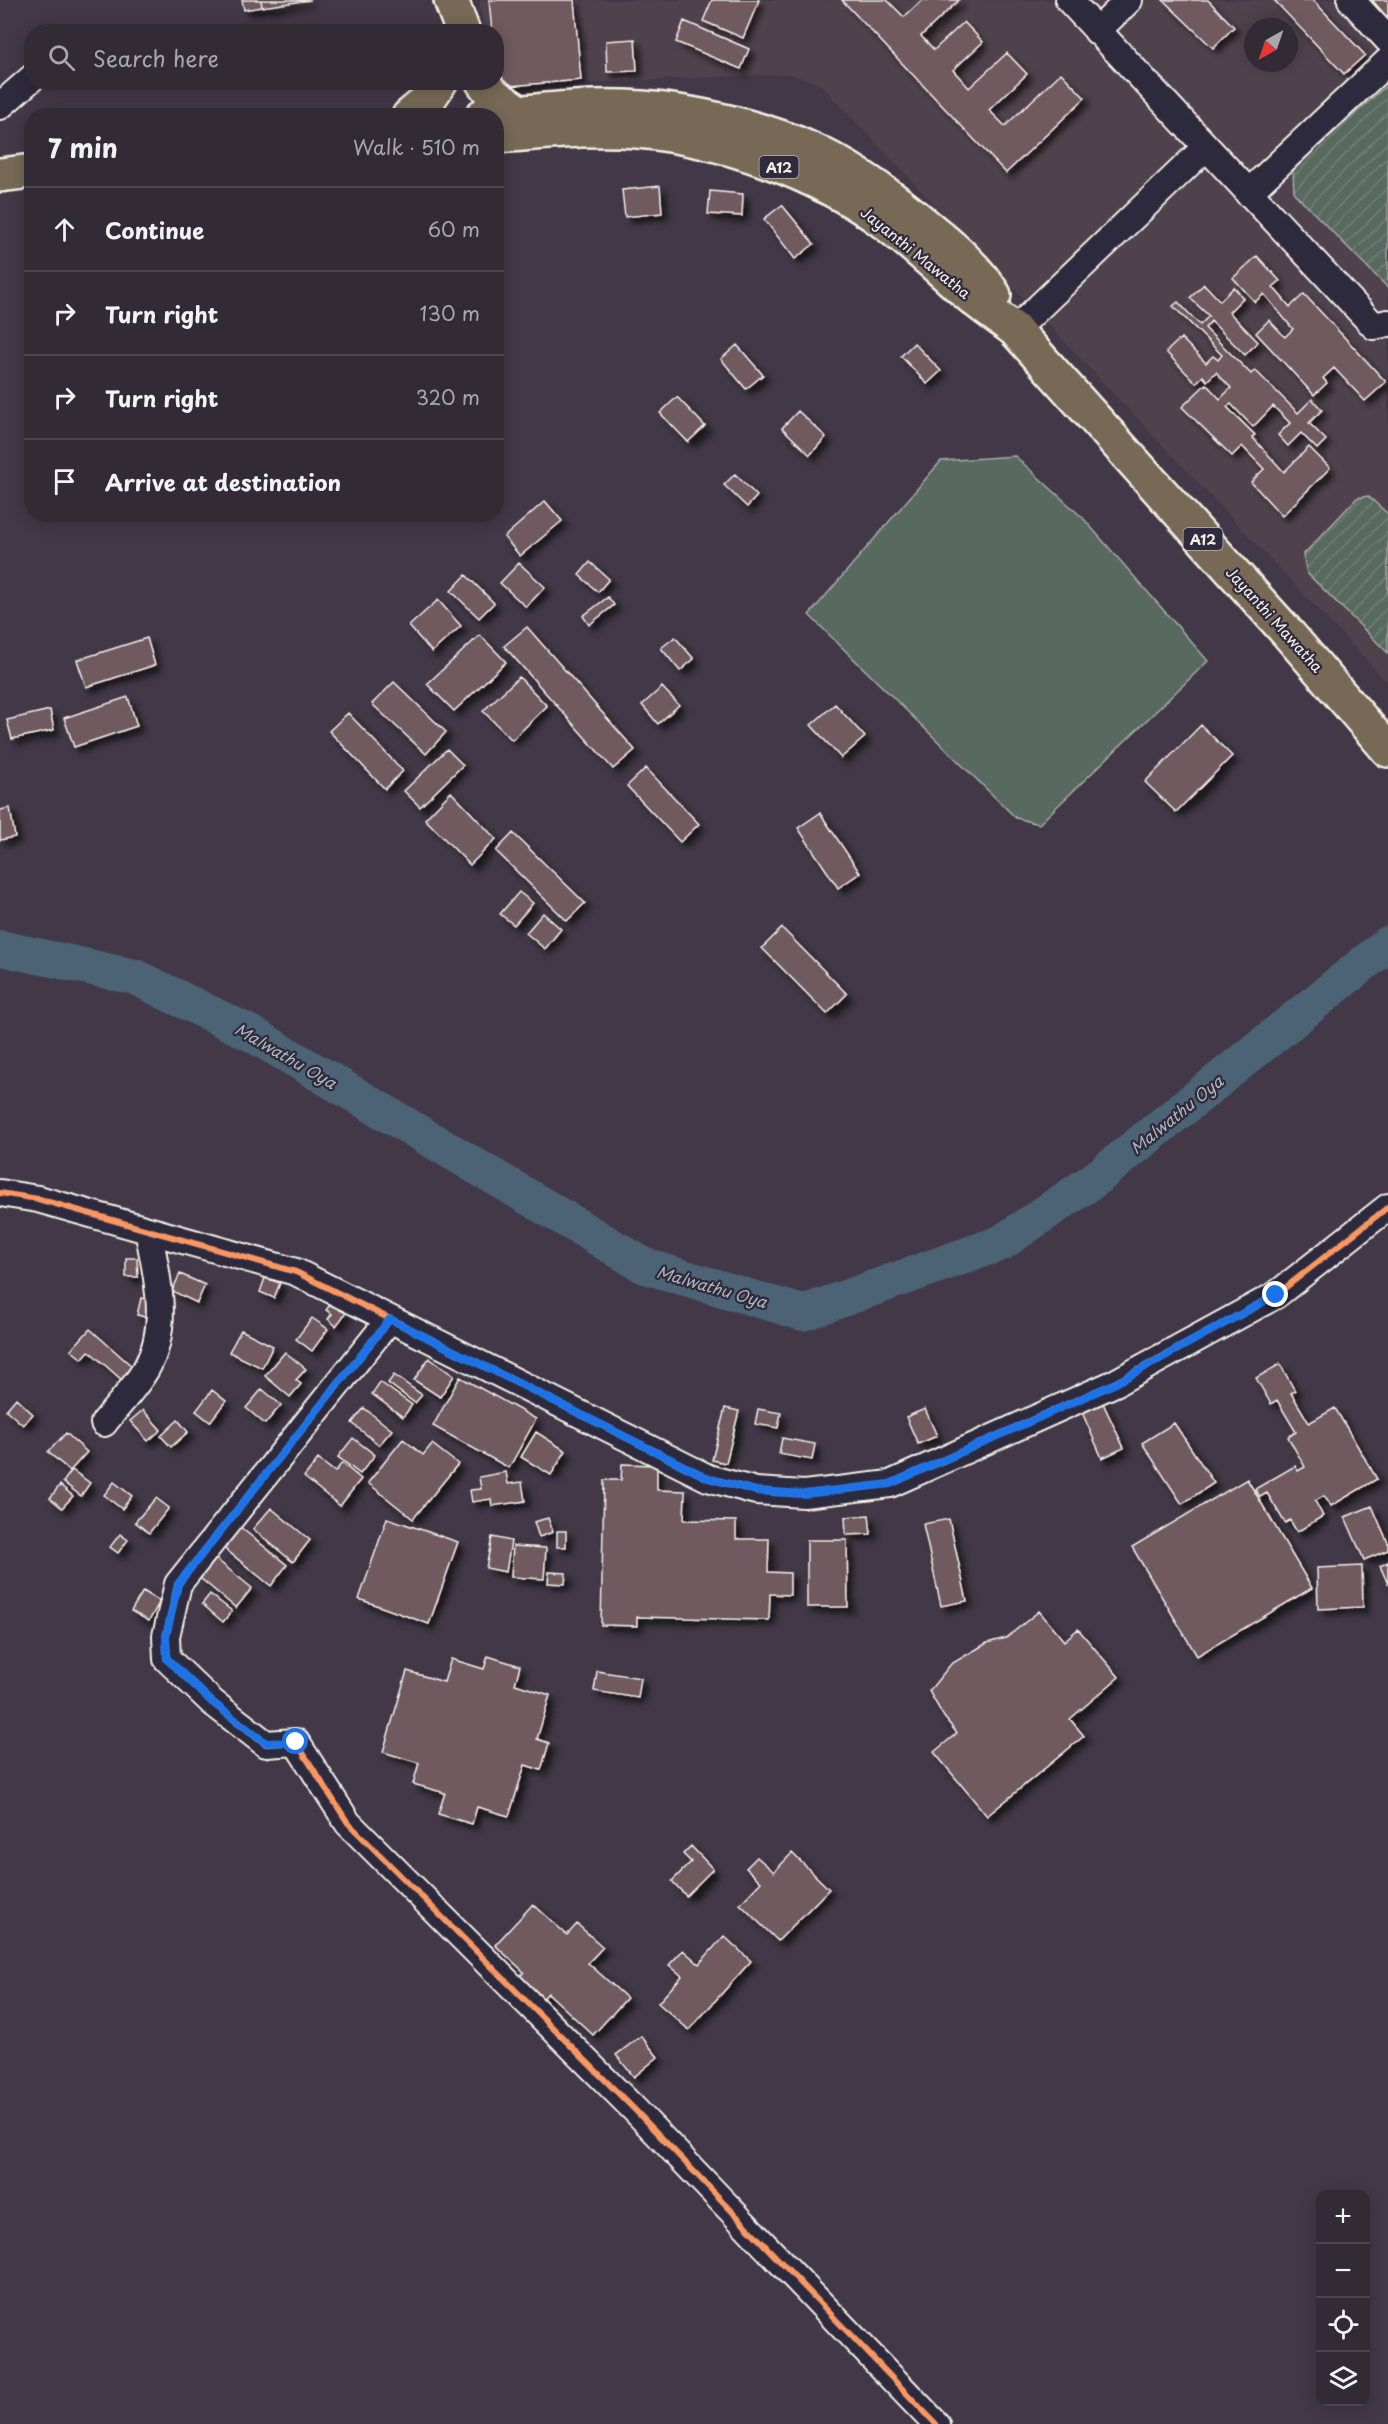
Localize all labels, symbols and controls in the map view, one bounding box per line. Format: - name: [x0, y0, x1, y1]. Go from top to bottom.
- north arrow: [1244, 18, 1298, 72]
- search box: [24, 24, 504, 90]
- icon: search: [45, 41, 78, 74]
- text: Search here: [93, 41, 219, 74]
- text: 7 min: [48, 128, 118, 167]
- text: Walk · 510 m: [353, 132, 480, 162]
- road number: A12: [760, 156, 798, 178]
- street label: Jayanthi Mawatha: [856, 200, 976, 304]
- icon: ahead: [48, 213, 81, 246]
- text: Continue: [105, 213, 204, 246]
- text: 60 m: [428, 214, 480, 244]
- icon: right: [48, 297, 81, 330]
- text: Turn right: [105, 297, 218, 330]
- text: 130 m: [420, 298, 480, 328]
- icon: right: [48, 381, 81, 414]
- text: Turn right: [105, 381, 218, 414]
- text: 320 m: [416, 382, 480, 412]
- icon: arrive: [48, 465, 81, 498]
- text: Arrive at destination: [105, 465, 341, 498]
- road number: A12: [1184, 528, 1222, 550]
- street label: Jayanthi Mawatha: [1221, 561, 1329, 678]
- water label: Malwathu Oya: [231, 1016, 342, 1094]
- water label: Malwathu Oya: [1124, 1068, 1228, 1159]
- water label: Malwathu Oya: [654, 1259, 771, 1313]
- route end: [1262, 1281, 1288, 1307]
- route start: [282, 1728, 308, 1754]
- map controls: [1316, 2190, 1370, 2406]
- button: +: [1316, 2190, 1370, 2244]
- button: −: [1316, 2244, 1370, 2298]
- button: locate: [1316, 2298, 1370, 2352]
- button: layers: [1316, 2352, 1370, 2406]

